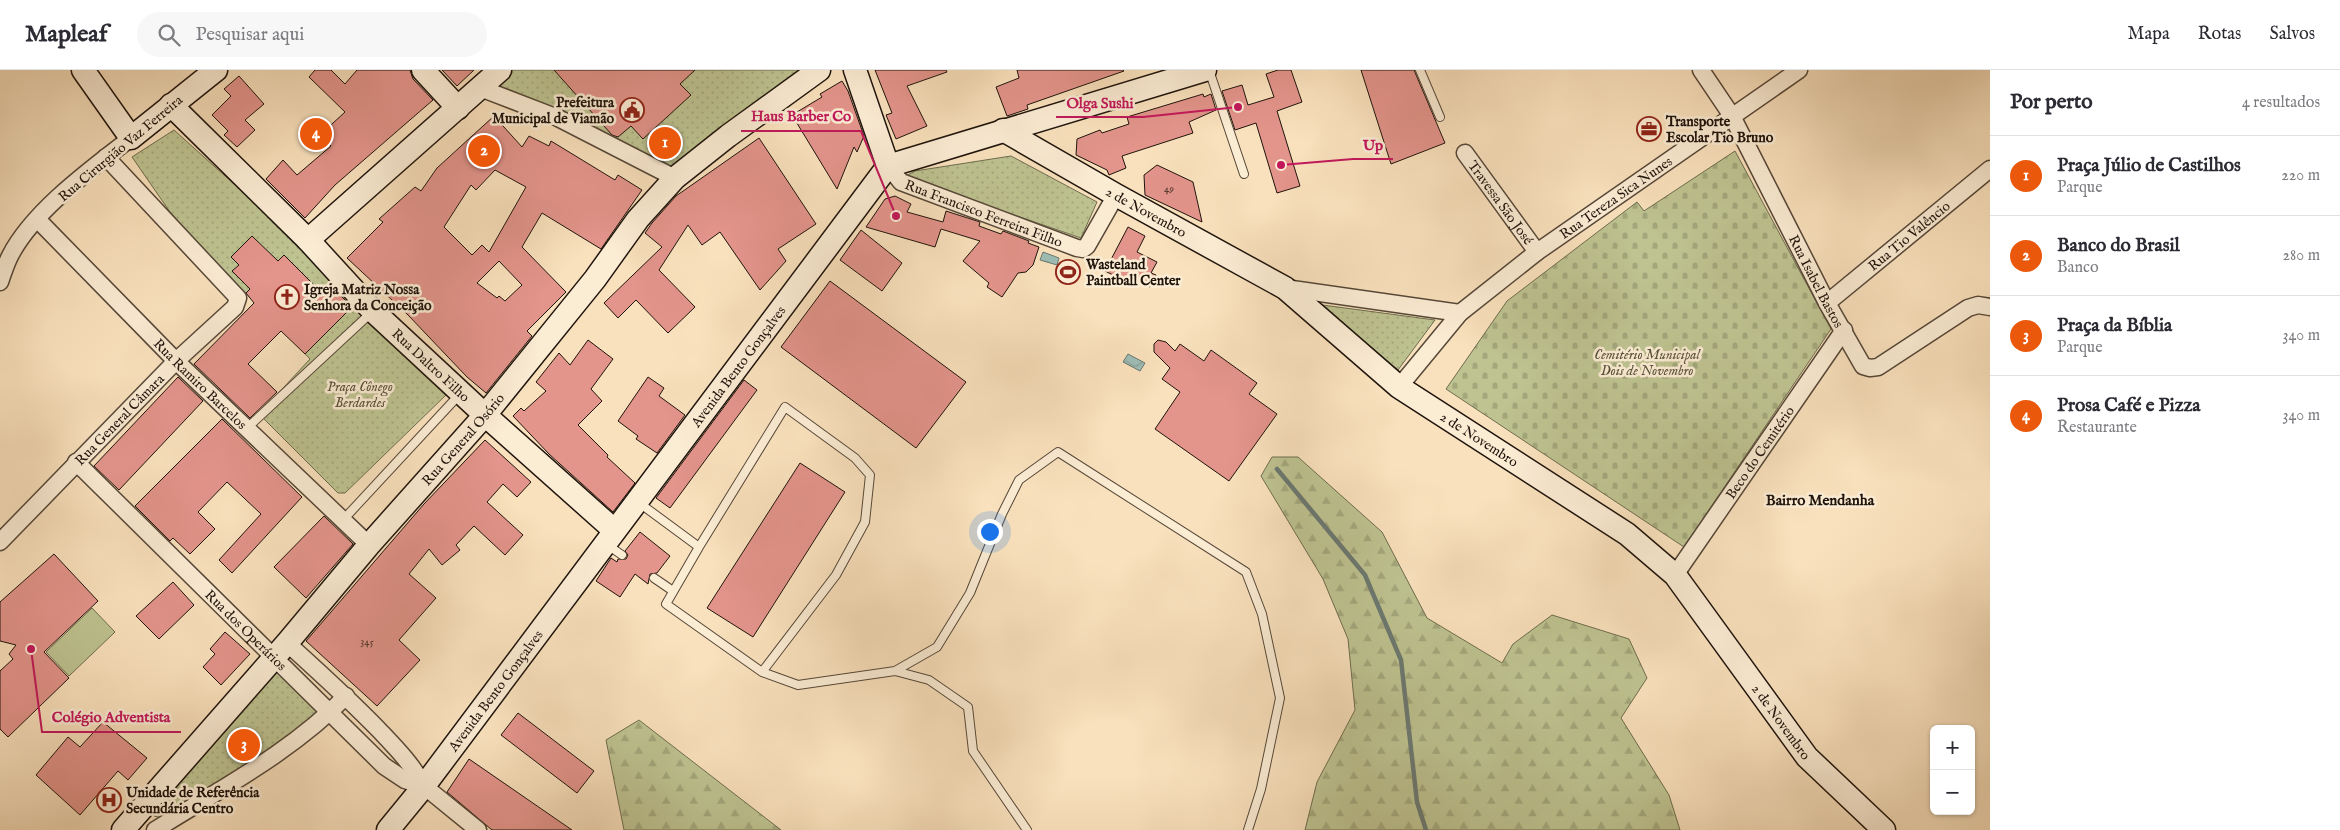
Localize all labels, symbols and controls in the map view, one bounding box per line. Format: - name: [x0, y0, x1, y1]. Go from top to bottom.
- search box: [137, 12, 487, 57]
- text: Mapleaf: [25, 19, 107, 50]
- icon: search: [155, 21, 183, 49]
- text: Pesquisar aqui: [195, 23, 304, 47]
- text: Mapa: [2128, 23, 2170, 46]
- text: Rotas: [2198, 23, 2241, 46]
- text: Salvos: [2269, 23, 2315, 46]
- callout: Olga Sushi: [1056, 87, 1143, 117]
- text: Por perto: [2010, 89, 2092, 116]
- street label: Rua Cirurgião Vaz Ferreira: [55, 91, 187, 206]
- text: 4 resultados: [2242, 93, 2320, 113]
- place label: Prefeitura Municipal de Viamão: [492, 94, 615, 128]
- text: Olga Sushi: [1066, 94, 1134, 113]
- public building icon: Prefeitura Municipal de Viamão: [619, 97, 645, 123]
- callout: Haus Barber Co: [741, 101, 861, 131]
- text: Haus Barber Co: [751, 107, 851, 126]
- place label: Transporte Escolar Tio Bruno: [1665, 113, 1774, 147]
- pin: 4: [300, 115, 332, 153]
- office icon: Transporte Escolar Tio Bruno: [1636, 116, 1662, 142]
- pin: 1: [649, 124, 681, 162]
- callout: Up: [1353, 129, 1393, 159]
- pin: 2: [468, 132, 500, 170]
- text: Up: [1362, 136, 1383, 155]
- street label: Rua Tereza Sica Nunes: [1556, 153, 1676, 244]
- text: Praça Júlio de Castilhos: [2057, 154, 2241, 178]
- street label: Travessa São José: [1463, 157, 1537, 249]
- text: 1: [2023, 166, 2029, 186]
- text: 220 m: [2281, 166, 2320, 186]
- street label: Rua Francisco Ferreira Filho: [902, 176, 1065, 252]
- text: Parque: [2057, 178, 2103, 198]
- house number: 49: [1164, 182, 1174, 196]
- street label: 2 de Novembro: [1102, 183, 1190, 242]
- street label: Rua Tio Valêncio: [1865, 197, 1954, 275]
- street label: Rua Isabel Bastos: [1784, 232, 1847, 331]
- text: Banco do Brasil: [2057, 234, 2180, 258]
- text: 2: [2022, 246, 2030, 266]
- text: 280 m: [2283, 246, 2320, 266]
- place label: Wasteland Paintball Center: [1085, 256, 1181, 290]
- text: Banco: [2057, 258, 2099, 278]
- sports icon: Wasteland Paintball Center: [1055, 259, 1081, 285]
- place label: Igreja Matriz Nossa Senhora da Conceição: [304, 281, 432, 315]
- church icon: Igreja Matriz Nossa Senhora da Conceição: [274, 284, 300, 310]
- street label: Avenida Bento Gonçalves: [687, 303, 790, 432]
- text: Praça da Bíblia: [2057, 314, 2172, 338]
- street label: Rua Daltro Filho: [388, 325, 474, 407]
- text: 3: [2023, 326, 2029, 346]
- text: 340 m: [2282, 326, 2320, 346]
- street label: Rua Ramiro Barcelos: [149, 335, 250, 434]
- text: Parque: [2057, 338, 2103, 358]
- park label: Cemitério Municipal Dois de Novembro: [1594, 346, 1702, 380]
- street label: Rua General Câmara: [71, 370, 169, 470]
- park label: Praça Cônego Berdardes: [327, 378, 393, 412]
- street label: Rua General Osório: [418, 390, 509, 490]
- text: Prosa Café e Pizza: [2057, 394, 2200, 418]
- street label: Beco do Cemitério: [1722, 403, 1799, 503]
- text: 4: [2022, 406, 2030, 426]
- text: 340 m: [2282, 406, 2320, 426]
- street label: 2 de Novembro: [1437, 408, 1522, 472]
- text: Restaurante: [2057, 418, 2137, 438]
- district label: Bairro Mendanha: [1766, 491, 1875, 510]
- your location: [977, 519, 1003, 545]
- street label: Rua dos Operários: [201, 586, 290, 675]
- street label: Avenida Bento Gonçalves: [444, 627, 548, 756]
- house number: 345: [360, 635, 374, 649]
- street label: 2 de Novembro: [1747, 681, 1814, 764]
- callout: Colégio Adventista: [42, 702, 181, 732]
- text: Colégio Adventista: [52, 708, 171, 727]
- map controls: [1930, 725, 1975, 815]
- button: +: [1930, 725, 1975, 770]
- pin: 3: [228, 726, 260, 764]
- button: −: [1930, 770, 1975, 815]
- place label: Unidade de Referência Secundária Centro: [125, 784, 260, 818]
- hospital icon: Unidade de Referência Secundária Centro: [96, 787, 122, 813]

